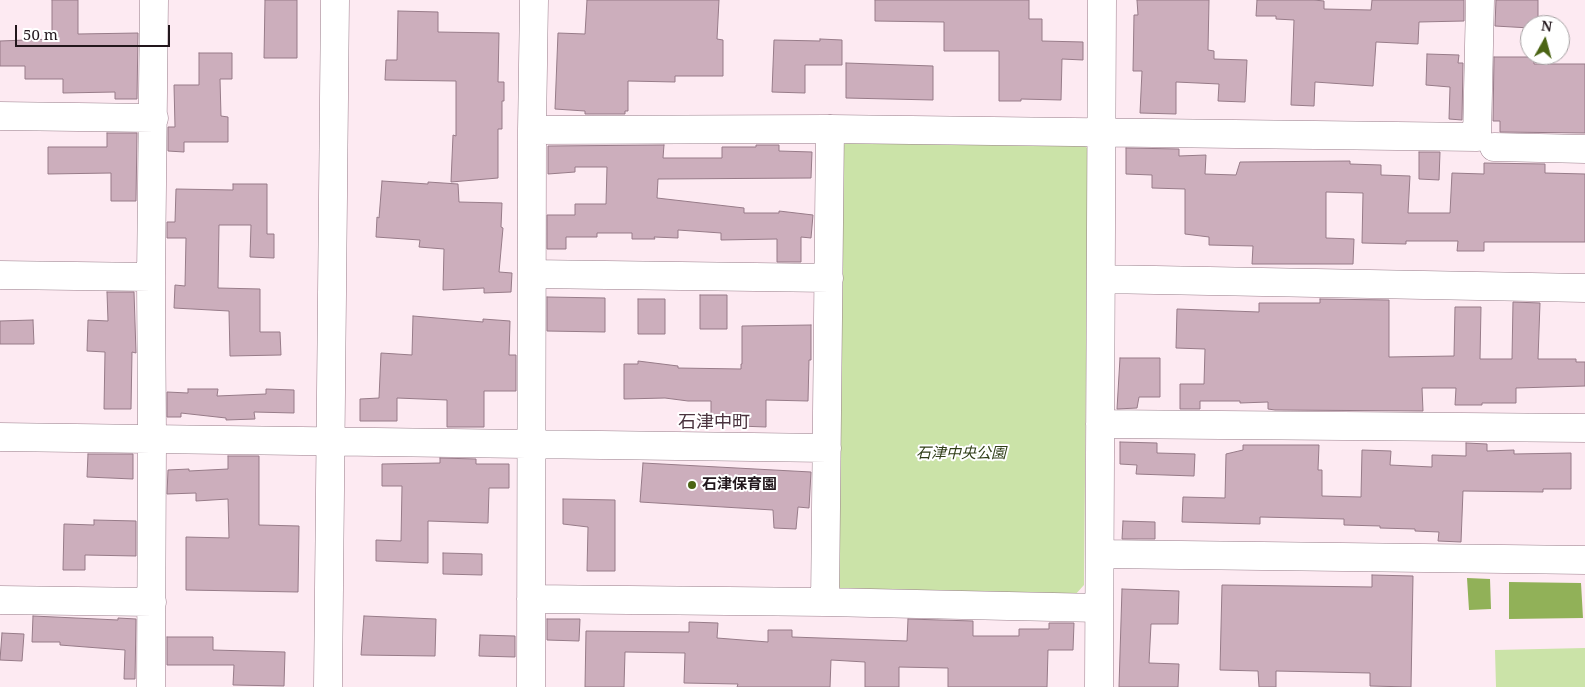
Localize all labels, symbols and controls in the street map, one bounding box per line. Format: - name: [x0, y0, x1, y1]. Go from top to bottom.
- scale bar: [18, 15, 172, 47]
- north arrow: [1520, 15, 1570, 65]
- text: N: [1540, 16, 1553, 36]
- text: 50 m: [23, 24, 58, 44]
- district label: 石津中町: [678, 412, 750, 434]
- park label: 石津中央公園: [916, 445, 1006, 463]
- place label: 石津保育園: [702, 476, 777, 494]
- marker: 石津保育園: [686, 479, 698, 491]

